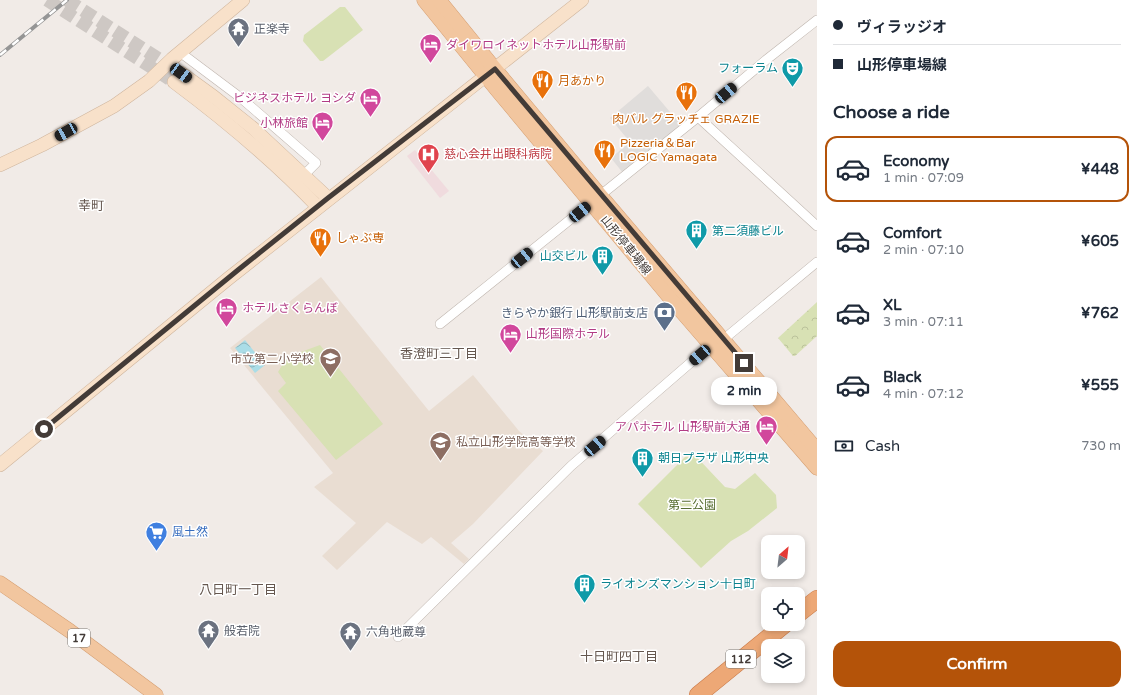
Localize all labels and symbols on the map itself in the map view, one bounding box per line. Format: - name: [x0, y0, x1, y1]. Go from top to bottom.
- temple icon: 正楽寺: [225, 16, 251, 49]
- place label: 正楽寺: [254, 22, 290, 36]
- hotel icon: ダイワロイネットホテル山形駅前: [417, 32, 443, 65]
- place label: ダイワロイネットホテル山形駅前: [446, 38, 626, 52]
- theatre icon: フォーラム: [780, 55, 806, 88]
- car: [168, 61, 194, 85]
- place label: フォーラム: [718, 61, 778, 75]
- restaurant icon: 月あかり: [530, 68, 556, 101]
- place label: 月あかり: [558, 74, 606, 88]
- restaurant icon: 肉バル グラッチェ GRAZIE: [673, 79, 699, 112]
- car: [713, 81, 739, 105]
- hotel icon: ビジネスホテル ヨシダ: [358, 85, 384, 118]
- place label: ビジネスホテル ヨシダ: [233, 91, 356, 105]
- hotel icon: 小林旅館: [310, 110, 336, 143]
- place label: 肉バル グラッチェ GRAZIE: [612, 112, 760, 126]
- place label: 小林旅館: [260, 116, 308, 130]
- car: [53, 121, 79, 143]
- place label: Pizzeria＆Bar LOGIC Yamagata: [620, 136, 717, 164]
- restaurant icon: Pizzeria＆Bar LOGIC Yamagata: [592, 137, 618, 170]
- hospital icon: 慈心会井出眼科病院: [415, 141, 441, 174]
- place label: 慈心会井出眼科病院: [444, 147, 552, 161]
- district label: 幸町: [78, 198, 104, 214]
- car: [567, 200, 593, 224]
- street label: 山形停車場線: [598, 213, 654, 277]
- building icon: 第二須藤ビル: [683, 218, 709, 251]
- place label: 第二須藤ビル: [712, 224, 784, 238]
- restaurant icon: しゃぶ専: [307, 225, 333, 258]
- place label: しゃぶ専: [336, 231, 384, 245]
- building icon: 山交ビル: [590, 243, 616, 276]
- car: [509, 246, 535, 270]
- place label: 山交ビル: [540, 249, 588, 263]
- hotel icon: ホテルさくらんぼ: [213, 295, 239, 328]
- bank icon: きらやか銀行 山形駅前支店: [651, 300, 677, 333]
- place label: ホテルさくらんぼ: [242, 301, 338, 315]
- place label: きらやか銀行 山形駅前支店: [501, 306, 648, 320]
- hotel icon: 山形国際ホテル: [498, 321, 524, 354]
- place label: 山形国際ホテル: [526, 327, 610, 341]
- car: [687, 343, 713, 367]
- school or university icon: 市立第二小学校: [317, 346, 343, 379]
- district label: 香澄町三丁目: [400, 346, 478, 362]
- place label: 市立第二小学校: [230, 352, 314, 366]
- route end: [735, 354, 753, 372]
- callout: 2 min: [711, 377, 777, 405]
- hotel icon: アパホテル 山形駅前大通: [753, 414, 779, 447]
- route start: [35, 420, 53, 438]
- place label: アパホテル 山形駅前大通: [615, 420, 750, 434]
- school or university icon: 私立山形学院高等学校: [428, 429, 454, 462]
- car: [582, 434, 608, 458]
- place label: 私立山形学院高等学校: [456, 435, 576, 449]
- building icon: 朝日プラザ 山形中央: [629, 445, 655, 478]
- place label: 朝日プラザ 山形中央: [658, 451, 769, 465]
- park label: 第二公園: [668, 498, 716, 512]
- supermarket icon: 風土然: [144, 519, 170, 552]
- place label: 風土然: [172, 525, 208, 539]
- north arrow: [761, 535, 805, 579]
- building icon: ライオンズマンション十日町: [571, 571, 597, 604]
- place label: ライオンズマンション十日町: [600, 577, 756, 591]
- district label: 八日町一丁目: [199, 582, 277, 598]
- temple icon: 般若院: [195, 618, 221, 651]
- temple icon: 六角地蔵尊: [338, 619, 364, 652]
- place label: 般若院: [224, 624, 260, 638]
- place label: 六角地蔵尊: [366, 625, 426, 639]
- road number: 17: [68, 629, 90, 647]
- district label: 十日町四丁目: [580, 649, 658, 665]
- road number: 112: [726, 650, 756, 668]

